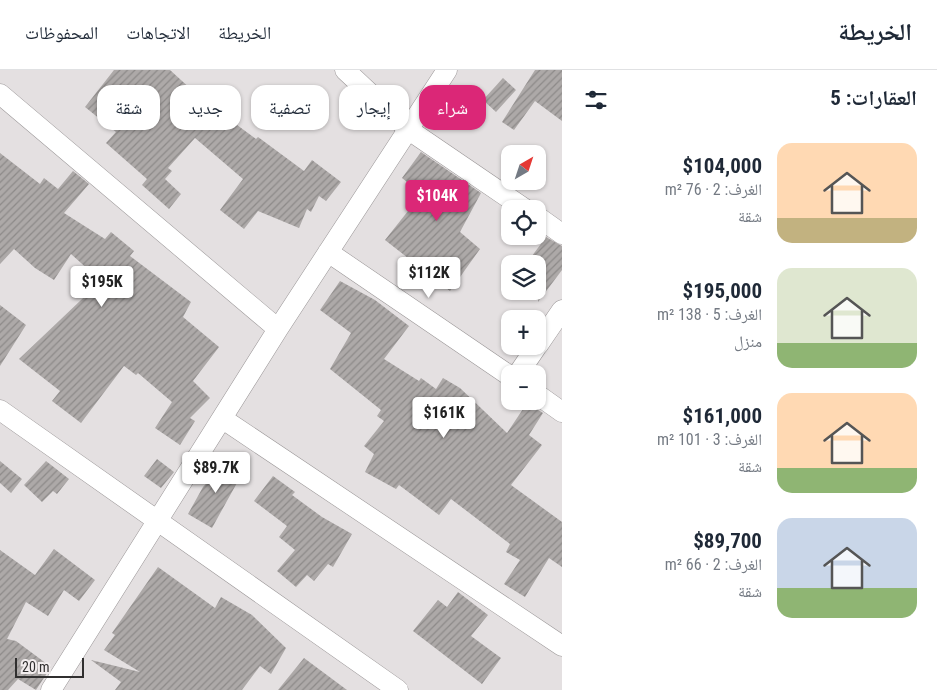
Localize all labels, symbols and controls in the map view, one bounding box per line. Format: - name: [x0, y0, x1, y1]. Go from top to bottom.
- text: الخريطة: [838, 18, 912, 46]
- text: المحفوظات: [25, 22, 98, 43]
- text: الاتجاهات: [126, 22, 190, 43]
- text: الخريطة: [218, 22, 271, 43]
- chip: شقة: [97, 85, 160, 130]
- chip: جديد: [170, 85, 241, 130]
- chip: تصفية: [251, 85, 329, 130]
- chip: إيجار: [339, 85, 409, 130]
- chip: شراء: [419, 85, 486, 130]
- icon: filters: [582, 86, 610, 114]
- text: العقارات: 5: [830, 86, 917, 110]
- north arrow: [501, 145, 546, 190]
- map controls: [501, 145, 546, 410]
- text: $104,000: [683, 154, 762, 178]
- icon: home: [817, 163, 877, 223]
- pin: $104K: [402, 180, 472, 222]
- text: الغرف: 2 · 76 m²: [665, 180, 762, 199]
- text: $104K: [416, 186, 458, 205]
- button: locate: [501, 200, 546, 245]
- text: شقة: [738, 207, 762, 226]
- button: layers: [501, 255, 546, 300]
- pin: $112K: [394, 256, 464, 299]
- text: $112K: [408, 263, 450, 282]
- pin: $195K: [67, 266, 137, 308]
- text: $195K: [81, 272, 123, 291]
- text: $195,000: [683, 279, 762, 303]
- icon: home: [817, 288, 877, 348]
- text: الغرف: 5 · 138 m²: [657, 305, 762, 324]
- button: +: [501, 310, 546, 355]
- text: منزل: [734, 332, 762, 351]
- button: −: [501, 365, 546, 410]
- pin: $161K: [409, 396, 479, 439]
- text: $161K: [423, 403, 465, 422]
- text: $161,000: [683, 404, 762, 428]
- icon: home: [817, 413, 877, 473]
- text: الغرف: 3 · 101 m²: [657, 430, 762, 449]
- pin: $89.7K: [175, 452, 257, 494]
- text: شقة: [738, 457, 762, 476]
- text: $89.7K: [193, 458, 239, 477]
- text: $89,700: [693, 529, 762, 553]
- icon: home: [817, 538, 877, 598]
- text: الغرف: 2 · 66 m²: [665, 555, 762, 574]
- text: شقة: [738, 582, 762, 601]
- scale bar: [15, 655, 84, 678]
- text: 20 m: [22, 659, 50, 675]

